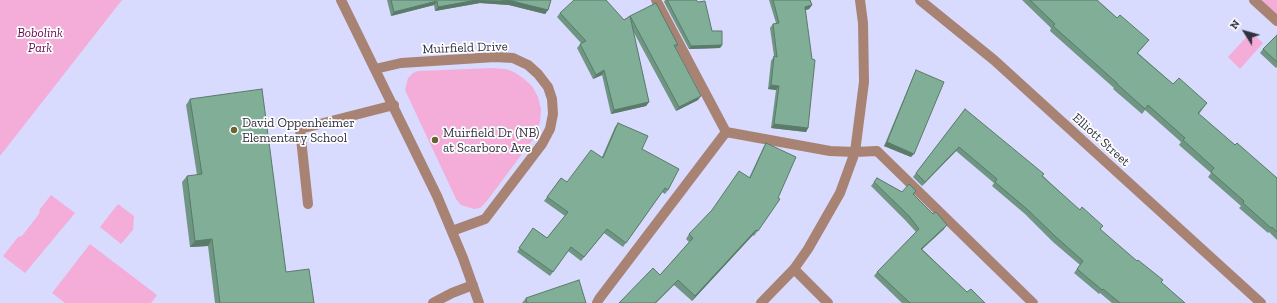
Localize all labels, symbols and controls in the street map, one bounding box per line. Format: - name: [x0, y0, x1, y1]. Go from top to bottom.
- north arrow: [1225, 12, 1265, 52]
- text: N: [1227, 17, 1243, 32]
- park label: Bobolink Park: [17, 25, 63, 56]
- street label: Muirfield Drive: [422, 39, 508, 57]
- street label: Elliott Street: [1069, 110, 1133, 170]
- place label: David Oppenheimer Elementary School: [242, 115, 355, 146]
- marker: David Oppenheimer Elementary School: [229, 125, 239, 135]
- place label: Muirfield Dr (NB) at Scarboro Ave: [443, 125, 539, 156]
- marker: Muirfield Dr (NB) at Scarboro Ave: [430, 135, 440, 145]

